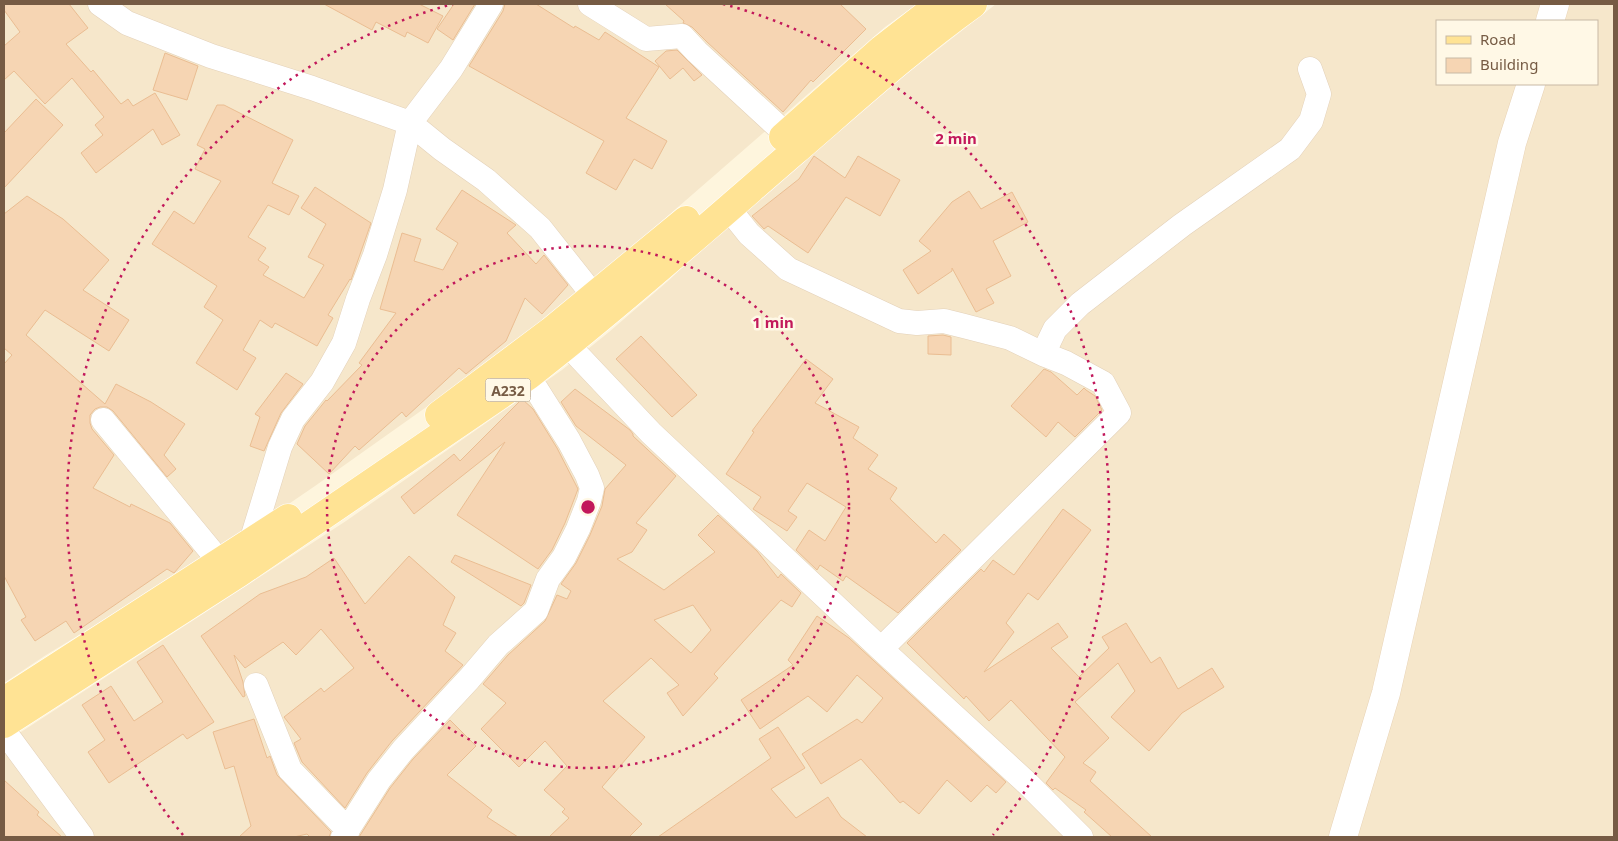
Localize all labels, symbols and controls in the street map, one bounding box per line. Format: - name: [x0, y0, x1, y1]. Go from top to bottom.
- legend: [1436, 20, 1598, 85]
- text: Road: [1480, 29, 1516, 49]
- text: Building: [1480, 54, 1538, 74]
- text: 2 min: [935, 128, 977, 148]
- text: 1 min: [752, 312, 794, 332]
- road number: A232: [486, 378, 530, 402]
- centre of rings: [579, 498, 597, 516]

